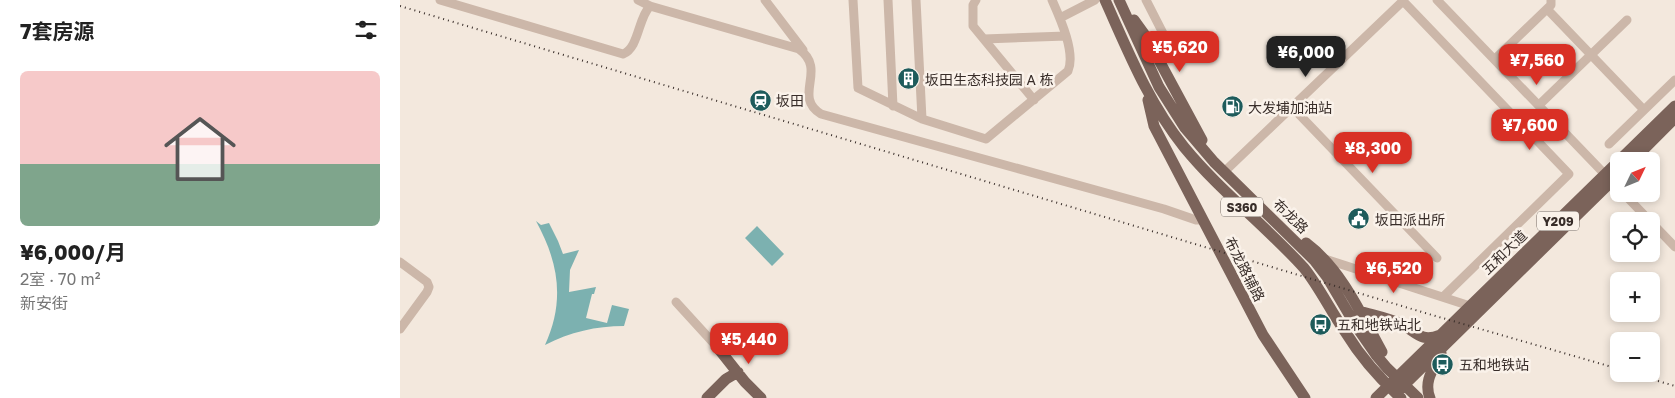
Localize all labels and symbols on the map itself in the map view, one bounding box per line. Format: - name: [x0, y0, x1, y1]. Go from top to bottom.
- pin: ¥5,620: [1139, 30, 1221, 73]
- pin: ¥6,000: [1265, 36, 1347, 78]
- pin: ¥7,560: [1496, 44, 1578, 86]
- building icon: 坂田生态科技园 A 栋: [897, 67, 921, 91]
- place label: 坂田生态科技园 A 栋: [925, 71, 1053, 88]
- station icon: 坂田: [748, 88, 772, 112]
- place label: 坂田: [776, 92, 804, 109]
- fuel station icon: 大发埔加油站: [1220, 95, 1244, 119]
- place label: 大发埔加油站: [1248, 99, 1332, 116]
- pin: ¥7,600: [1489, 108, 1571, 151]
- pin: ¥8,300: [1332, 132, 1414, 174]
- north arrow: [1610, 152, 1660, 202]
- street label: 布龙路: [1270, 195, 1312, 237]
- road number: S360: [1221, 198, 1263, 216]
- public building icon: 坂田派出所: [1347, 207, 1371, 231]
- place label: 坂田派出所: [1375, 211, 1445, 228]
- road number: Y209: [1537, 212, 1579, 230]
- street label: 五和大道: [1478, 226, 1530, 278]
- street label: 布龙路辅路: [1222, 234, 1268, 304]
- pin: ¥6,520: [1353, 252, 1435, 294]
- bus stop icon: 五和地铁站北: [1309, 312, 1333, 336]
- place label: 五和地铁站北: [1337, 316, 1421, 333]
- pin: ¥5,440: [708, 322, 790, 365]
- bus stop icon: 五和地铁站: [1431, 352, 1455, 376]
- place label: 五和地铁站: [1459, 356, 1529, 373]

